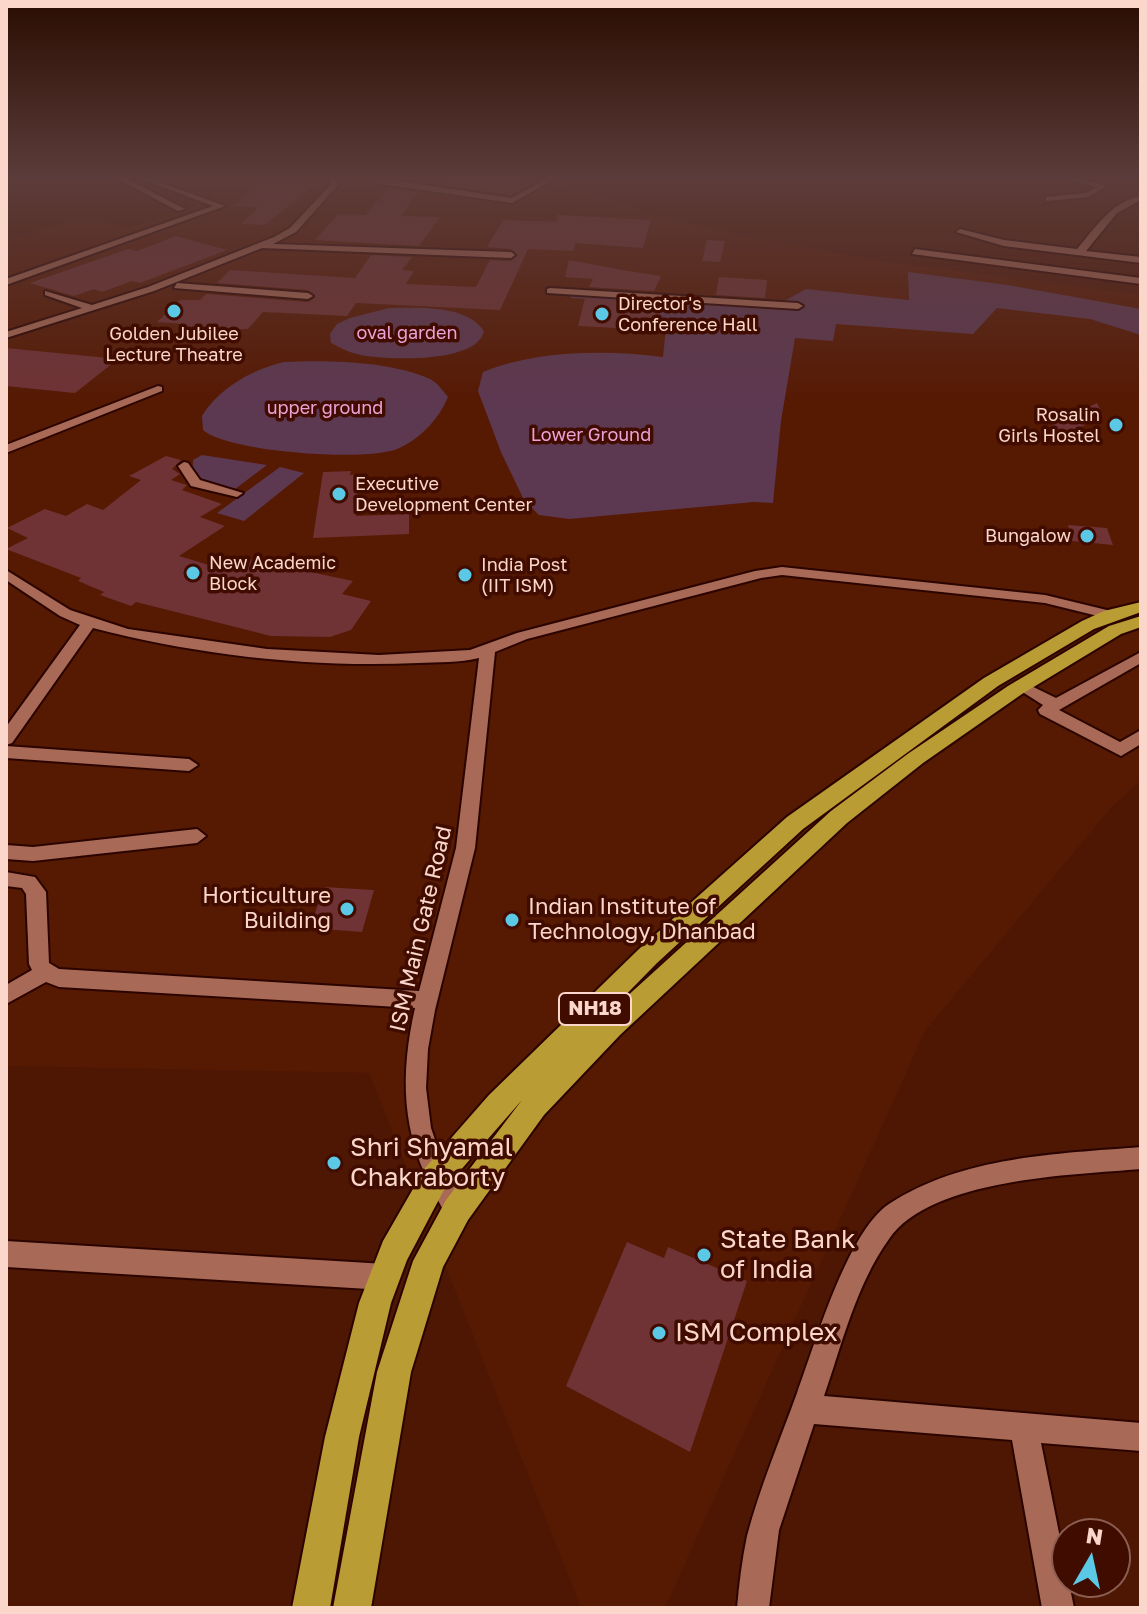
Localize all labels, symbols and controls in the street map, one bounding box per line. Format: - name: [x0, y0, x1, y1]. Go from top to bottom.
- place label: Director's Conference Hall: [618, 293, 757, 336]
- marker: Golden Jubilee Lecture Theatre: [165, 302, 183, 320]
- marker: Director's Conference Hall: [593, 305, 611, 323]
- park label: oval garden: [356, 322, 458, 344]
- place label: Golden Jubilee Lecture Theatre: [105, 323, 243, 366]
- park label: upper ground: [267, 397, 383, 419]
- place label: Rosalin Girls Hostel: [998, 404, 1100, 446]
- marker: Rosalin Girls Hostel: [1107, 416, 1125, 434]
- park label: Lower Ground: [531, 424, 651, 446]
- place label: Executive Development Center: [355, 473, 532, 516]
- marker: Executive Development Center: [330, 485, 348, 503]
- place label: Bungalow: [985, 525, 1071, 547]
- marker: Bungalow: [1078, 527, 1096, 545]
- place label: New Academic Block: [209, 552, 336, 594]
- place label: India Post (IIT ISM): [481, 554, 567, 596]
- marker: New Academic Block: [184, 564, 202, 582]
- marker: India Post (IIT ISM): [456, 566, 474, 584]
- street label: ISM Main Gate Road: [384, 824, 458, 1034]
- place label: Horticulture Building: [202, 883, 331, 934]
- place label: Indian Institute of Technology, Dhanbad: [528, 894, 756, 946]
- marker: Horticulture Building: [338, 900, 356, 918]
- marker: Indian Institute of Technology, Dhanbad: [503, 911, 521, 929]
- road number: NH18: [559, 993, 631, 1025]
- place label: Shri Shyamal Chakraborty: [350, 1132, 513, 1194]
- marker: Shri Shyamal Chakraborty: [325, 1154, 343, 1172]
- place label: State Bank of India: [720, 1224, 856, 1286]
- marker: State Bank of India: [695, 1246, 713, 1264]
- place label: ISM Complex: [675, 1317, 838, 1349]
- marker: ISM Complex: [650, 1324, 668, 1342]
- north arrow: [1051, 1518, 1131, 1598]
- text: N: [1084, 1521, 1105, 1550]

